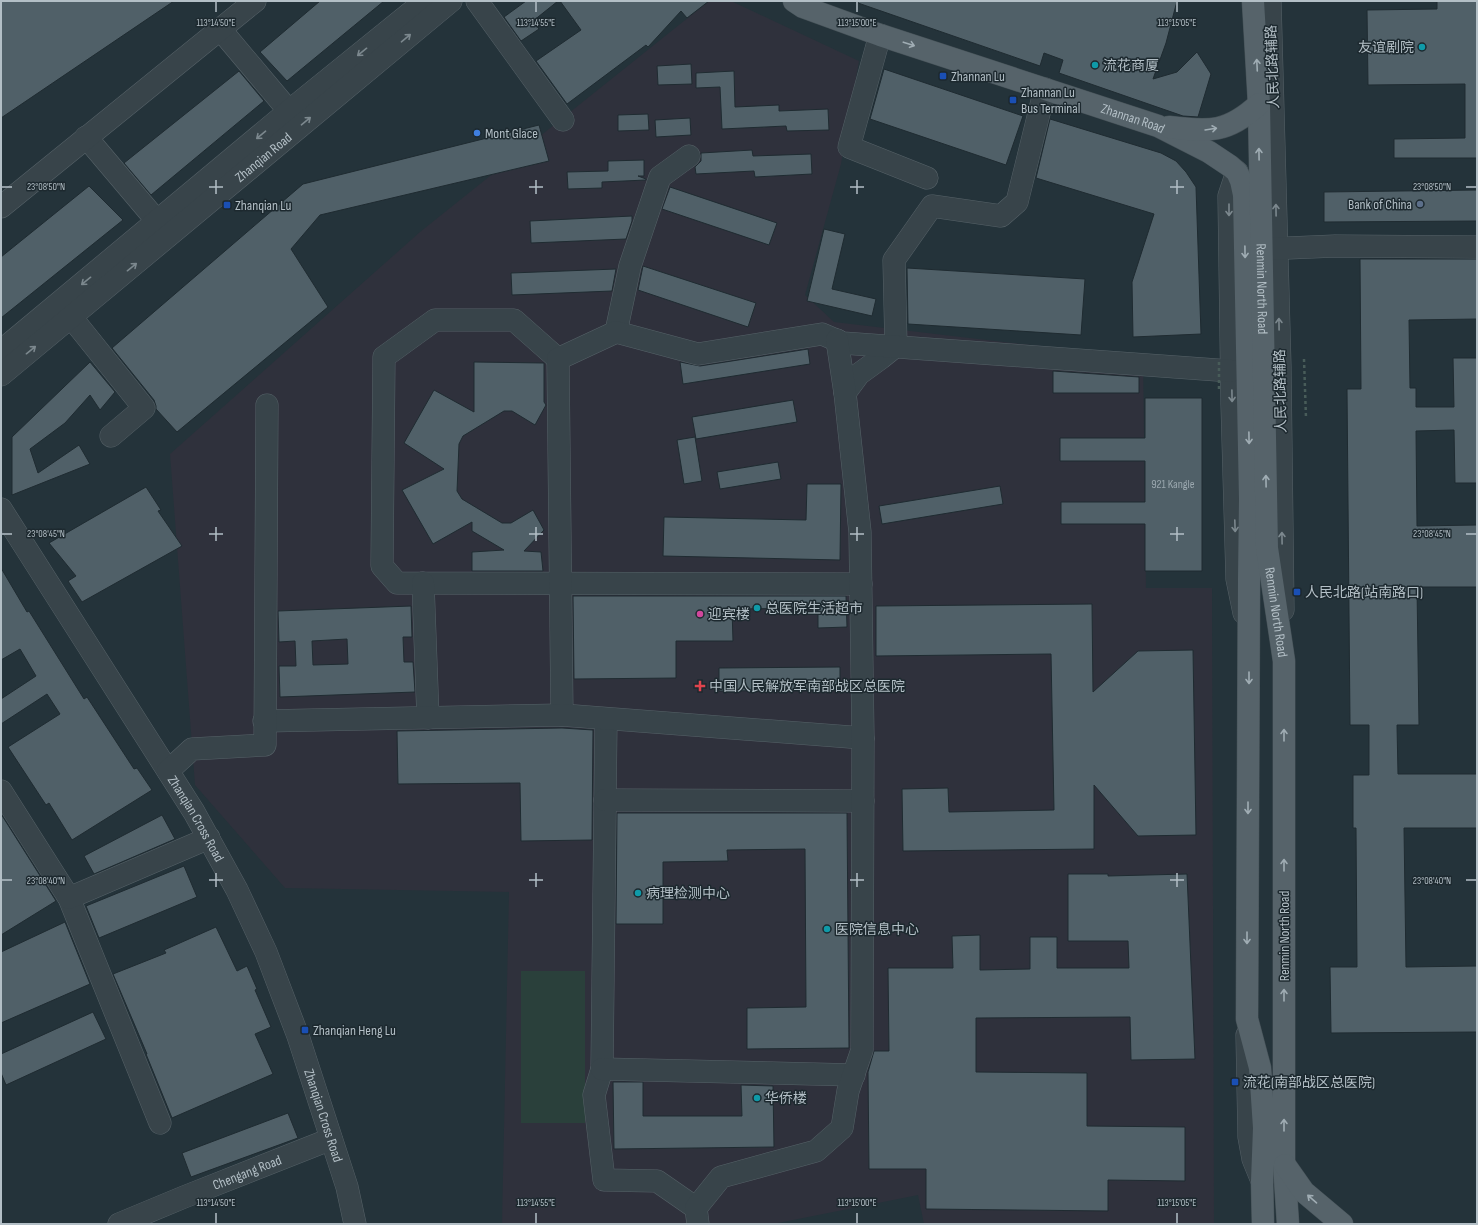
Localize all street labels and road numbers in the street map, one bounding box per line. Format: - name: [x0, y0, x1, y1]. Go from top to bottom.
- street label: 人民北路辅路: [1263, 25, 1282, 109]
- street label: Zhannan Road: [1099, 100, 1168, 137]
- street label: Zhanqian Road: [232, 129, 295, 186]
- street label: Renmin North Road: [1253, 243, 1271, 335]
- street label: 人民北路辅路: [1271, 349, 1290, 433]
- street label: Renmin North Road: [1261, 566, 1291, 658]
- street label: Zhanqian Cross Road: [164, 772, 228, 865]
- street label: Renmin North Road: [1276, 891, 1293, 981]
- street label: Zhanqian Cross Road: [300, 1067, 346, 1164]
- street label: Chengang Road: [210, 1151, 284, 1194]

